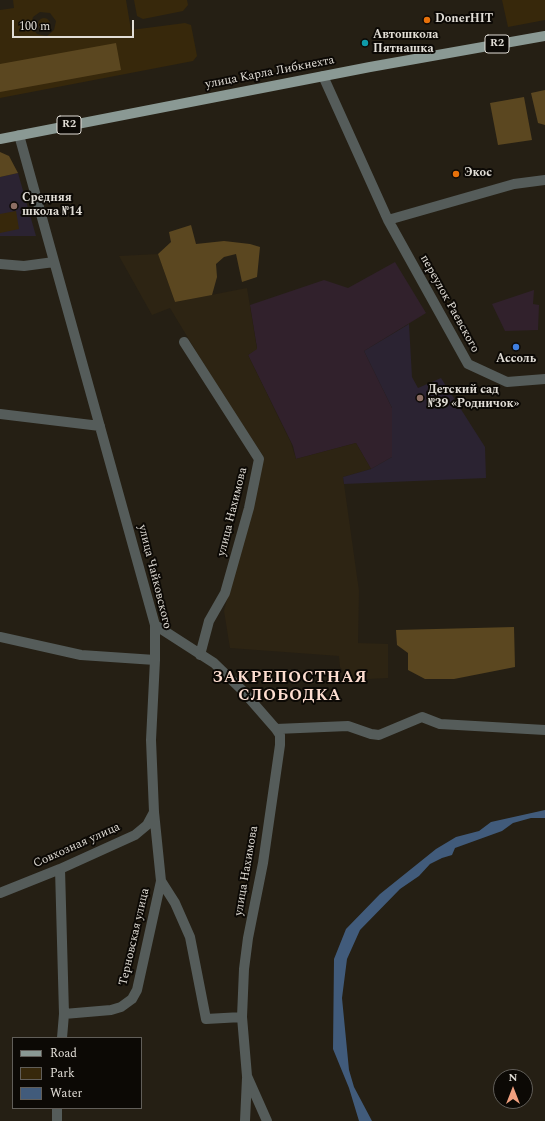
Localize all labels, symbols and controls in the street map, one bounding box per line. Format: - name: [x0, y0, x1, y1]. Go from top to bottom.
- scale bar: [14, 12, 136, 38]
- place label: DonerHIT: [435, 13, 493, 27]
- marker: DonerHIT: [422, 15, 432, 25]
- text: 100 m: [19, 17, 50, 36]
- place label: Автошкола Пятнашка: [373, 29, 439, 57]
- road number: R2: [485, 35, 509, 53]
- marker: Автошкола Пятнашка: [360, 38, 370, 48]
- street label: улица Карла Либкнехта: [204, 53, 336, 93]
- road number: R2: [57, 116, 81, 134]
- place label: Экос: [464, 167, 492, 181]
- marker: Экос: [451, 169, 461, 179]
- place label: Средняя школа №14: [22, 192, 82, 220]
- marker: Средняя школа №14: [9, 201, 19, 211]
- street label: переулок Раевского: [416, 253, 482, 355]
- marker: Ассоль: [511, 342, 521, 352]
- place label: Ассоль: [496, 353, 536, 367]
- place label: Детский сад №39 «Родничок»: [428, 384, 519, 412]
- marker: Детский сад №39 «Родничок»: [415, 393, 425, 403]
- street label: улица Нахимова: [215, 466, 251, 558]
- street label: улица Чайковского: [134, 523, 174, 631]
- district label: ЗАКРЕПОСТНАЯ СЛОБОДКА: [212, 669, 368, 707]
- street label: Совхозная улица: [31, 820, 123, 872]
- street label: улица Нахимова: [232, 825, 262, 917]
- street label: Терновская улица: [117, 887, 153, 987]
- legend: [12, 1037, 142, 1109]
- text: Road: [50, 1044, 77, 1063]
- text: Park: [50, 1064, 75, 1083]
- north arrow: [493, 1069, 533, 1109]
- text: N: [509, 1069, 517, 1086]
- text: Water: [50, 1084, 82, 1103]

